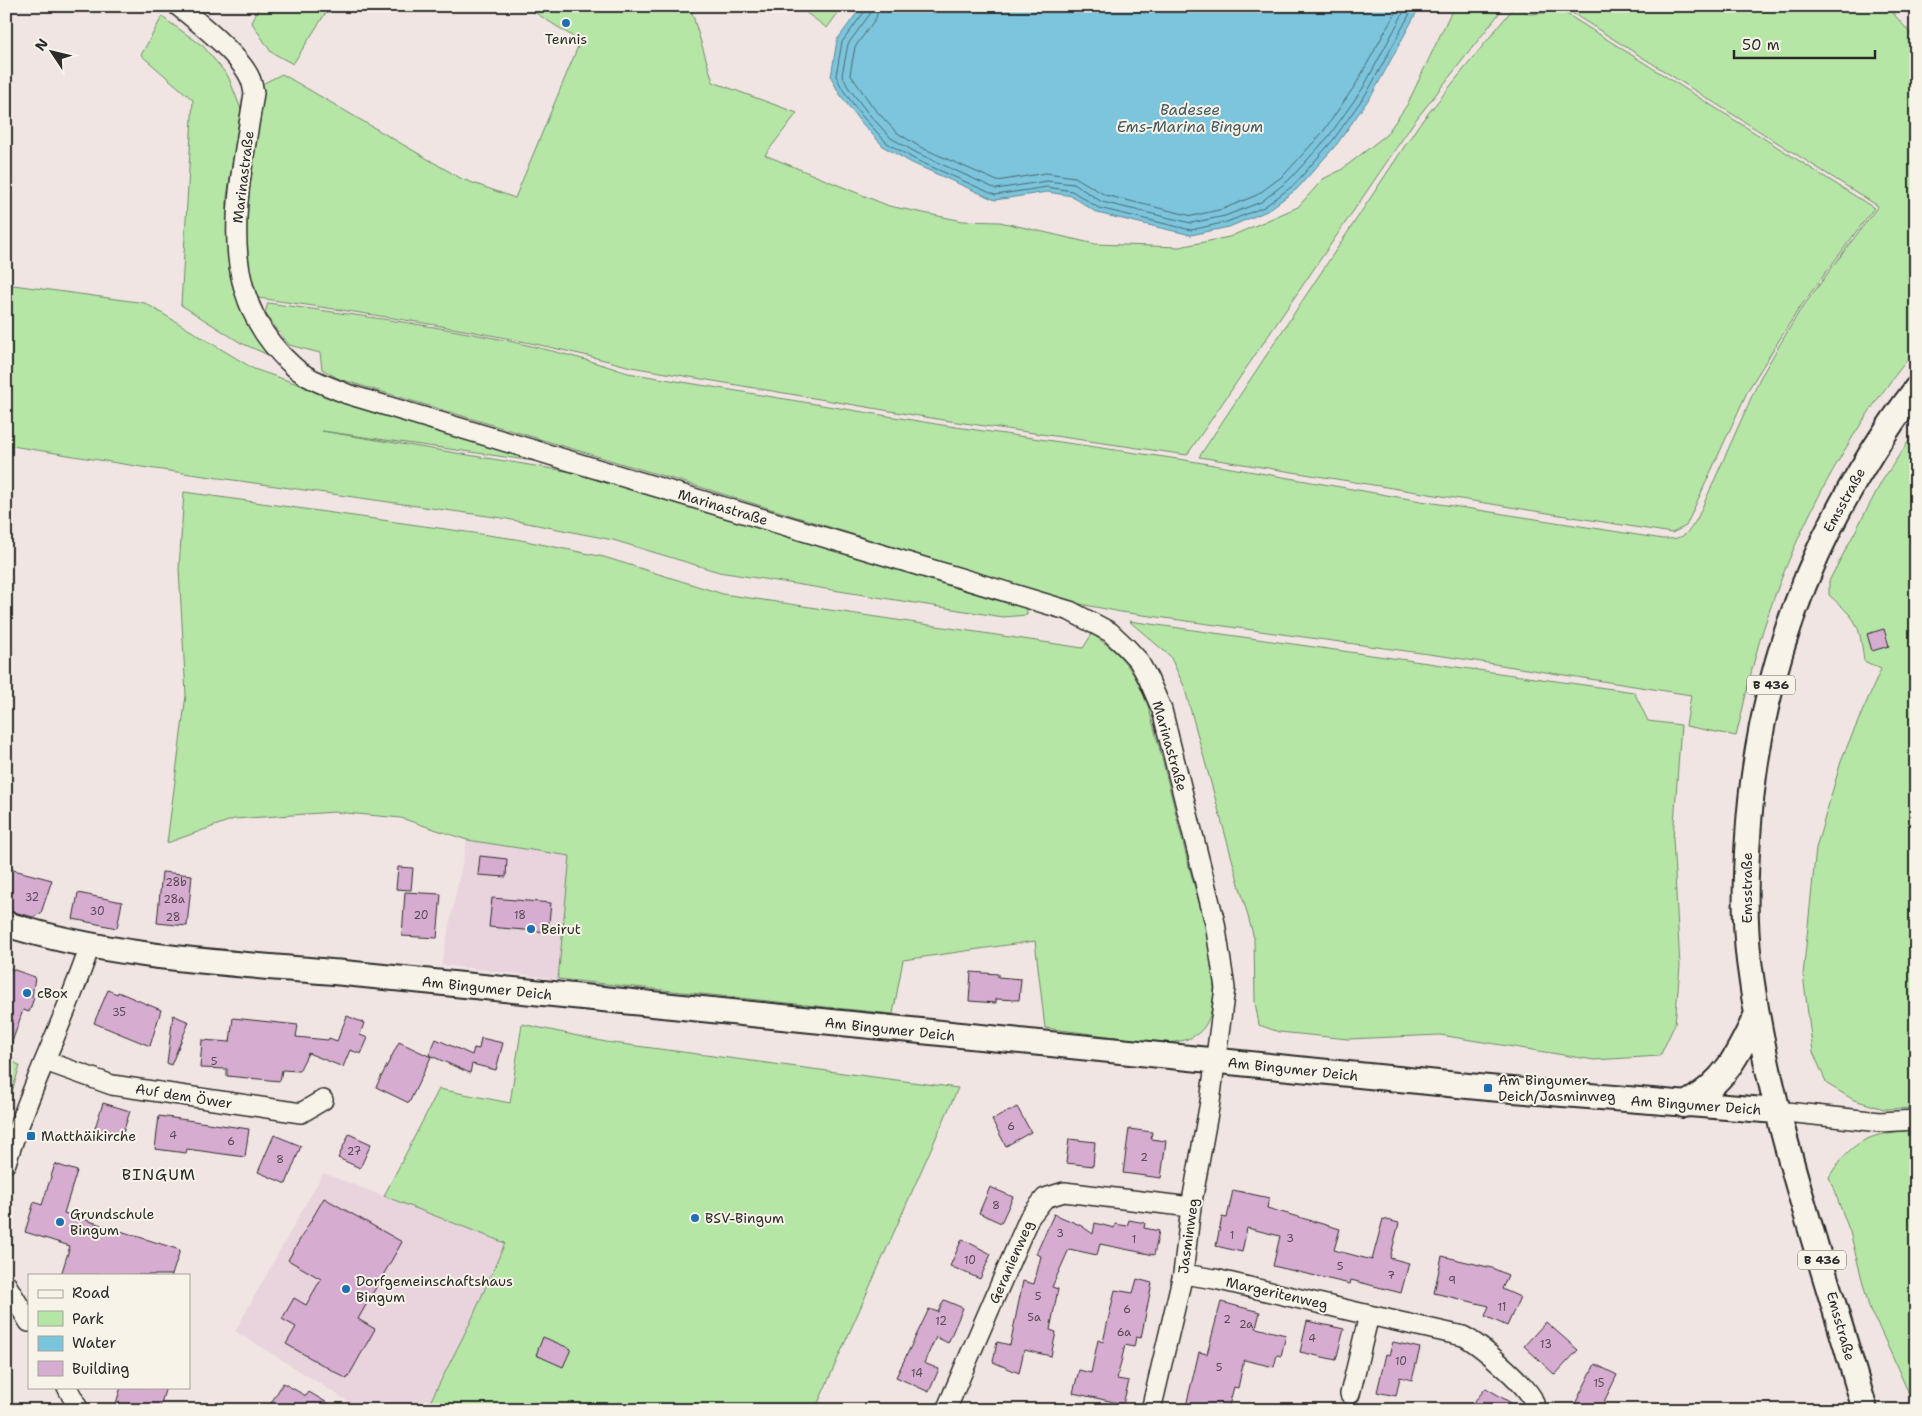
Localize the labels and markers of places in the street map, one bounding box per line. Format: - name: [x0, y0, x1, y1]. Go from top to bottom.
- marker: Tennis: [560, 17, 572, 29]
- place label: Tennis: [545, 30, 587, 48]
- place label: Beirut: [541, 920, 581, 938]
- marker: Beirut: [525, 923, 537, 935]
- place label: cBox: [37, 984, 68, 1002]
- marker: cBox: [21, 987, 33, 999]
- place label: Am Bingumer Deich/Jasminweg: [1498, 1071, 1616, 1105]
- marker: Am Bingumer Deich/Jasminweg: [1482, 1082, 1494, 1094]
- place label: Matthäikirche: [41, 1127, 136, 1145]
- marker: Matthäikirche: [25, 1130, 37, 1142]
- place label: Grundschule Bingum: [70, 1205, 154, 1239]
- place label: BSV-Bingum: [705, 1209, 784, 1227]
- marker: BSV-Bingum: [689, 1212, 701, 1224]
- marker: Grundschule Bingum: [54, 1216, 66, 1228]
- place label: Dorfgemeinschaftshaus Bingum: [356, 1272, 513, 1306]
- marker: Dorfgemeinschaftshaus Bingum: [340, 1283, 352, 1295]

